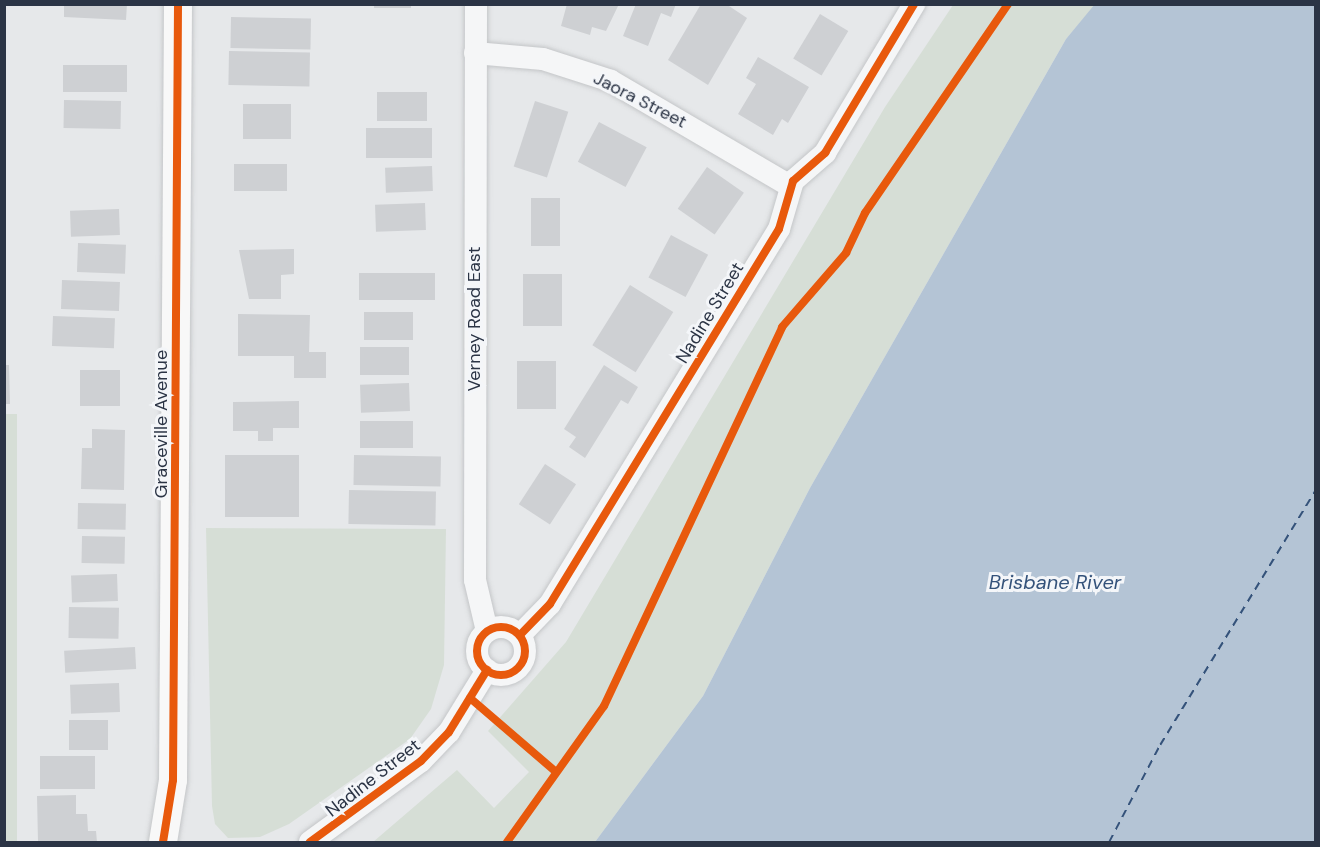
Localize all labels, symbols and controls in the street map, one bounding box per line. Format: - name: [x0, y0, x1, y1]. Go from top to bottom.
- street label: Jaora Street: [590, 67, 690, 133]
- street label: Verney Road East: [463, 246, 485, 392]
- street label: Nadine Street: [671, 258, 749, 368]
- street label: Graceville Avenue: [150, 350, 172, 498]
- water label: Brisbane River: [989, 570, 1121, 594]
- street label: Nadine Street: [321, 734, 425, 822]

